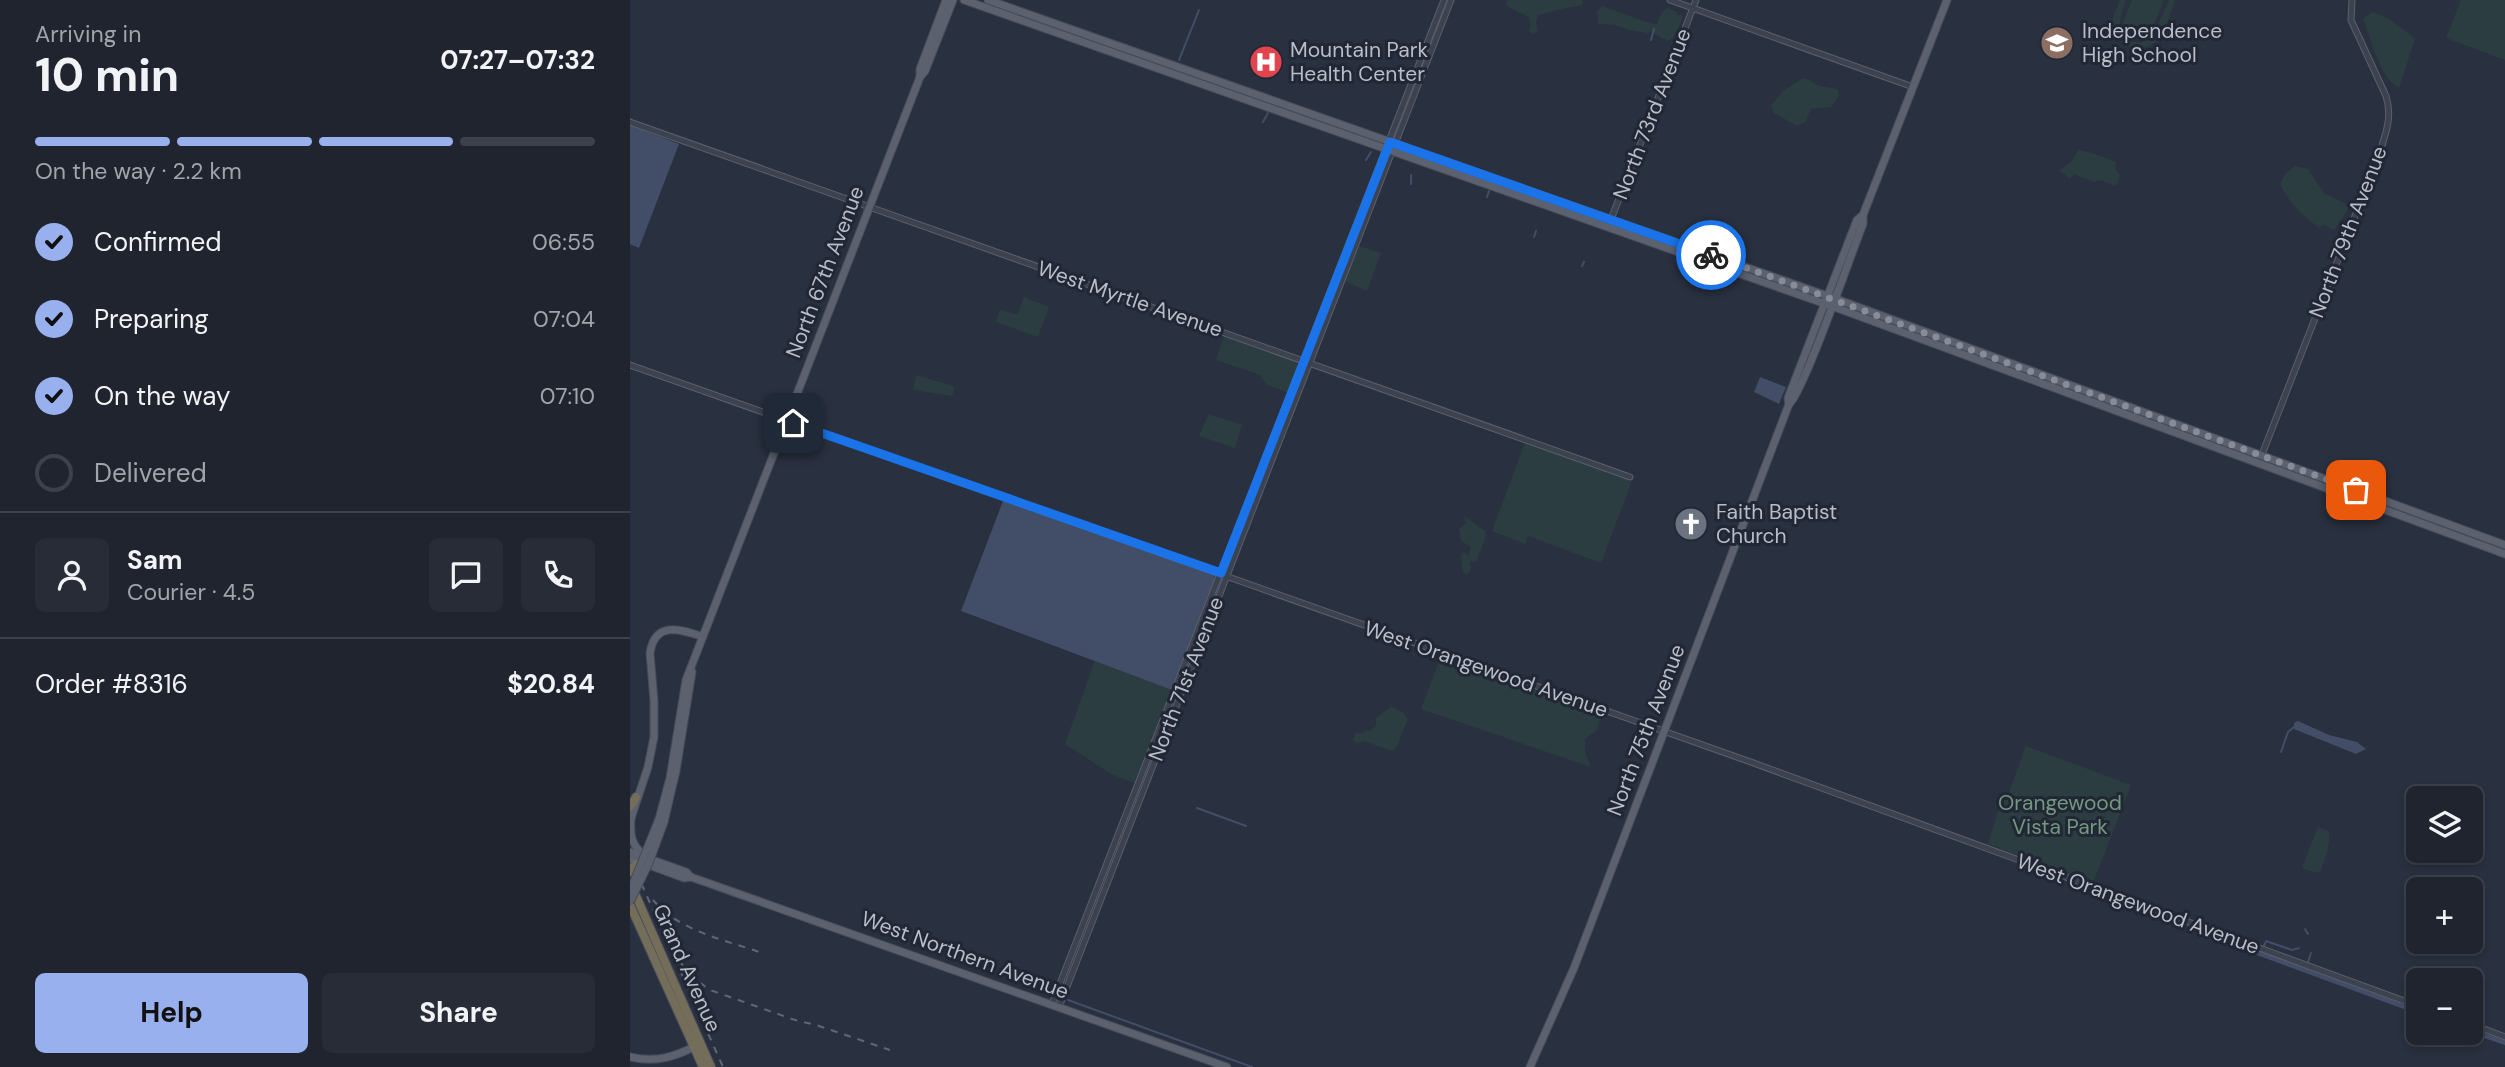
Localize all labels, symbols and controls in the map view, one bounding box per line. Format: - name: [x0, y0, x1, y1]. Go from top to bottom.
- place label: Independence High School: [2082, 17, 2222, 69]
- text: Arriving in: [35, 19, 141, 49]
- street label: North 73rd Avenue: [1606, 24, 1698, 204]
- school or university icon: Independence High School: [2038, 24, 2076, 62]
- place label: Mountain Park Health Center: [1290, 36, 1428, 88]
- text: 07:27–07:32: [440, 43, 595, 77]
- hospital icon: Mountain Park Health Center: [1247, 43, 1285, 81]
- text: 10 min: [35, 45, 179, 105]
- street label: North 79th Avenue: [2302, 142, 2394, 322]
- text: On the way · 2.2 km: [35, 156, 242, 186]
- street label: North 67th Avenue: [779, 182, 871, 362]
- courier: [1676, 220, 1746, 290]
- icon: check: [35, 223, 73, 261]
- text: Confirmed: [94, 225, 221, 259]
- text: 06:55: [532, 227, 595, 257]
- icon: bike: [1692, 236, 1730, 274]
- street label: West Myrtle Avenue: [1034, 254, 1226, 344]
- icon: check: [35, 300, 73, 338]
- text: Preparing: [94, 302, 209, 336]
- text: 07:04: [533, 304, 595, 334]
- icon: check: [35, 377, 73, 415]
- text: On the way: [94, 379, 230, 413]
- text: 07:10: [540, 381, 595, 411]
- pin: [763, 393, 823, 453]
- icon: home: [774, 404, 812, 442]
- text: Delivered: [94, 456, 207, 490]
- pin: [2326, 460, 2386, 520]
- icon: bag: [2337, 471, 2375, 509]
- place label: Faith Baptist Church: [1716, 498, 1837, 550]
- church icon: Faith Baptist Church: [1672, 505, 1710, 543]
- button: person: [35, 538, 109, 612]
- button: chat: [429, 538, 503, 612]
- button: phone: [521, 538, 595, 612]
- text: Sam: [127, 543, 182, 577]
- text: Courier · 4.5: [127, 577, 255, 607]
- street label: North 71st Avenue: [1142, 593, 1230, 765]
- street label: West Orangewood Avenue: [1360, 614, 1612, 724]
- street label: North 75th Avenue: [1600, 640, 1692, 820]
- text: Order #8316: [35, 667, 188, 701]
- text: $20.84: [507, 667, 595, 701]
- map controls: [2406, 786, 2483, 1045]
- button: layers: [2406, 786, 2483, 863]
- park label: Orangewood Vista Park: [1998, 789, 2122, 841]
- street label: West Orangewood Avenue: [2013, 847, 2263, 961]
- button: +: [2406, 877, 2483, 954]
- street label: Grand Avenue: [646, 900, 728, 1036]
- street label: West Northern Avenue: [857, 904, 1073, 1006]
- button: −: [2406, 968, 2483, 1045]
- button: Help: [35, 973, 308, 1053]
- button: Share: [322, 973, 595, 1053]

